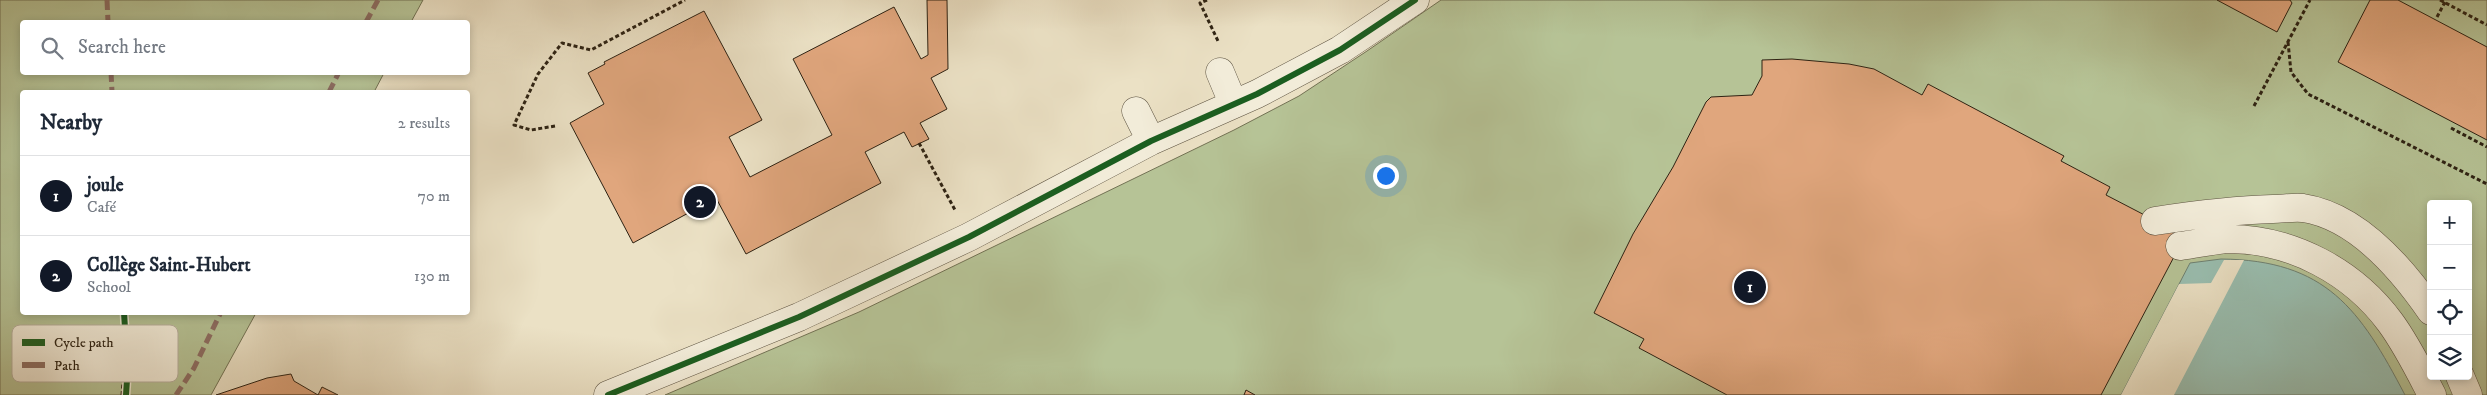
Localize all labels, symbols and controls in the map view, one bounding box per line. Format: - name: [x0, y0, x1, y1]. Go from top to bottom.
- search box: [20, 20, 470, 75]
- icon: search: [38, 34, 66, 62]
- text: Search here: [78, 36, 166, 59]
- text: Nearby: [40, 110, 102, 136]
- text: 2 results: [398, 113, 450, 133]
- your location: [1373, 163, 1399, 189]
- text: joule: [87, 174, 124, 197]
- pin: 2: [684, 183, 716, 221]
- text: 1: [53, 186, 59, 206]
- text: 70 m: [418, 186, 450, 206]
- text: Café: [87, 197, 116, 217]
- map controls: [2427, 200, 2472, 380]
- button: +: [2427, 200, 2472, 245]
- button: −: [2427, 245, 2472, 290]
- text: Collège Saint-Hubert: [87, 254, 251, 277]
- text: 2: [52, 266, 60, 286]
- text: 130 m: [414, 266, 450, 286]
- pin: 1: [1734, 268, 1766, 306]
- text: School: [87, 277, 131, 297]
- button: locate: [2427, 290, 2472, 335]
- legend: [12, 325, 178, 382]
- text: Cycle path: [54, 334, 114, 352]
- button: layers: [2427, 335, 2472, 380]
- text: Path: [54, 357, 81, 375]

